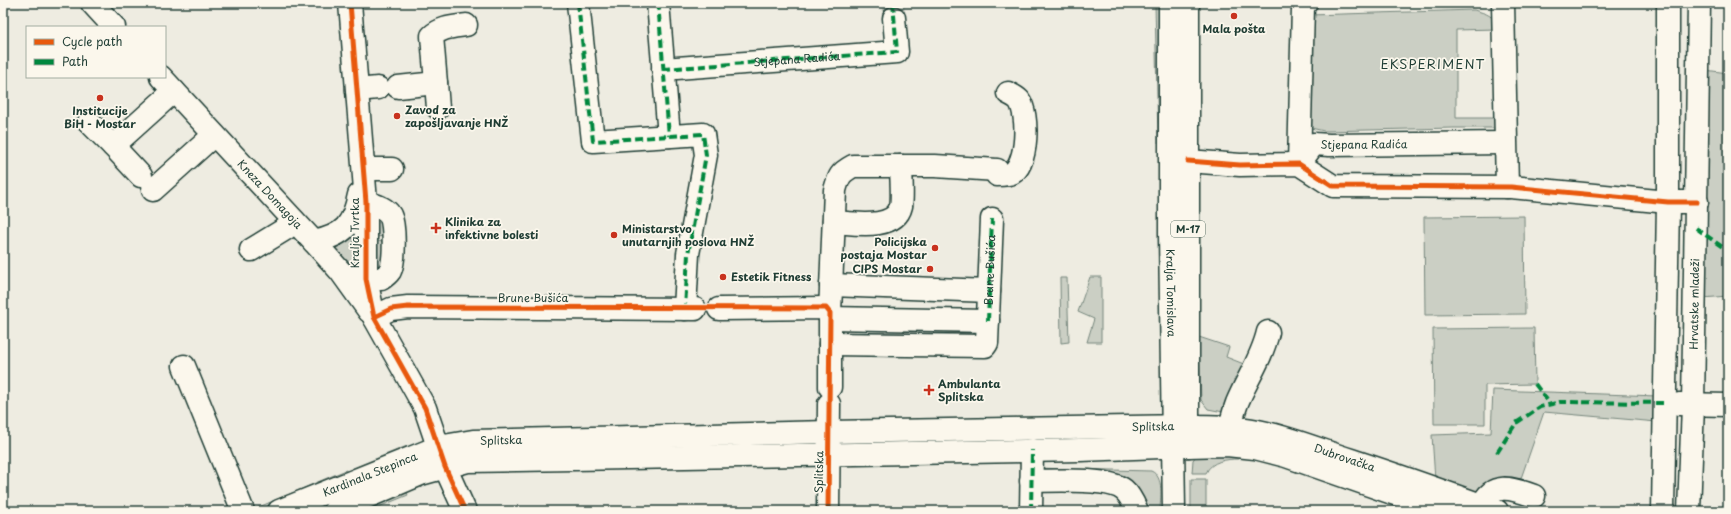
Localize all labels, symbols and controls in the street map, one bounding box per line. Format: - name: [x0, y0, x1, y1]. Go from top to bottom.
- marker: Mala pošta: [1229, 11, 1239, 21]
- place label: Mala pošta: [1202, 20, 1266, 37]
- legend: [26, 26, 166, 78]
- text: Cycle path: [62, 32, 123, 50]
- street label: Stjepana Radića: [753, 47, 841, 70]
- text: Path: [62, 52, 88, 70]
- district label: EKSPERIMENT: [1381, 54, 1485, 73]
- marker: Institucije BiH - Mostar: [95, 93, 105, 103]
- place label: Zavod za zapošljavanje HNŽ: [405, 101, 508, 131]
- place label: Institucije BiH - Mostar: [64, 102, 136, 132]
- marker: Zavod za zapošljavanje HNŽ: [392, 111, 402, 121]
- street label: Stjepana Radića: [1320, 135, 1408, 153]
- street label: Kneza Domagoja: [234, 155, 307, 233]
- street label: Kralja Tvrtka: [346, 198, 363, 268]
- place label: Klinika za infektivne bolesti: [445, 213, 539, 243]
- place label: Ministarstvo unutarnjih poslova HNŽ: [622, 220, 754, 250]
- road number: M-17: [1171, 221, 1205, 237]
- marker: Klinika za infektivne bolesti: [430, 222, 442, 234]
- marker: Ministarstvo unutarnjih poslova HNŽ: [609, 230, 619, 240]
- place label: Policijska postaja Mostar: [841, 233, 928, 263]
- street label: Brune Bušića: [980, 234, 999, 306]
- marker: Policijska postaja Mostar: [930, 243, 940, 253]
- street label: Kralja Tomislava: [1162, 249, 1180, 337]
- street label: Hrvatske mladeži: [1685, 258, 1703, 350]
- place label: CIPS Mostar: [852, 260, 922, 277]
- marker: CIPS Mostar: [925, 264, 935, 274]
- place label: Estetik Fitness: [731, 268, 812, 285]
- marker: Estetik Fitness: [718, 272, 728, 282]
- street label: Brune Bušića: [498, 289, 568, 306]
- place label: Ambulanta Splitska: [938, 375, 1001, 405]
- marker: Ambulanta Splitska: [923, 384, 935, 396]
- street label: Splitska: [1132, 417, 1174, 435]
- street label: Splitska: [480, 431, 523, 449]
- street label: Dubrovačka: [1312, 439, 1378, 476]
- street label: Kardinala Stepinca: [320, 447, 420, 501]
- street label: Splitska: [810, 450, 827, 493]

